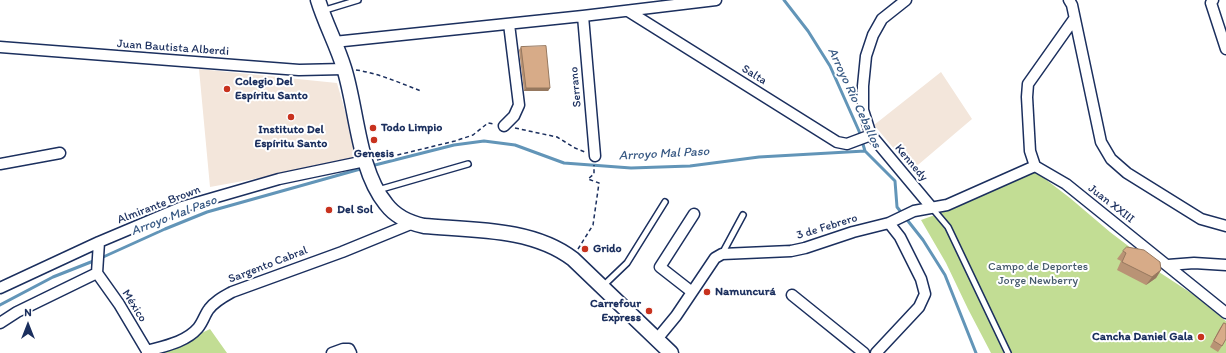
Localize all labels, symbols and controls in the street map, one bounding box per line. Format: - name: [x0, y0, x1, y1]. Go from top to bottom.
- street label: Juan Bautista Alberdi: [117, 37, 229, 59]
- water label: Arroyo Río Ceballos: [824, 45, 884, 151]
- street label: Salta: [739, 62, 769, 88]
- street label: Serrano: [567, 66, 585, 108]
- place label: Colegio Del Espíritu Santo: [235, 75, 308, 103]
- marker: Colegio Del Espíritu Santo: [222, 84, 232, 94]
- marker: Instituto Del Espíritu Santo: [286, 112, 296, 122]
- place label: Todo Limpio: [381, 121, 442, 135]
- place label: Instituto Del Espíritu Santo: [255, 123, 327, 151]
- marker: Todo Limpio: [368, 123, 378, 133]
- marker: Genesis: [369, 135, 379, 145]
- street label: Kennedy: [891, 141, 931, 185]
- water label: Arroyo Mal Paso: [618, 144, 710, 164]
- place label: Genesis: [354, 147, 394, 161]
- street label: Juan XXIII: [1085, 181, 1137, 227]
- street label: Almirante Brown: [115, 183, 203, 227]
- water label: Arroyo Mal Paso: [129, 193, 219, 239]
- place label: Del Sol: [337, 203, 373, 217]
- marker: Del Sol: [324, 205, 334, 215]
- street label: 3 de Febrero: [795, 211, 859, 243]
- place label: Grido: [593, 242, 622, 256]
- street label: Sargento Cabral: [226, 243, 310, 287]
- marker: Grido: [580, 244, 590, 254]
- park label: Campo de Deportes Jorge Newberry: [988, 260, 1088, 288]
- place label: Namuncurá: [715, 285, 776, 299]
- street label: México: [118, 287, 150, 325]
- marker: Namuncurá: [702, 287, 712, 297]
- place label: Carrefour Express: [590, 297, 641, 325]
- north arrow: [8, 305, 48, 345]
- text: N: [24, 306, 32, 319]
- marker: Carrefour Express: [644, 306, 654, 316]
- place label: Cancha Daniel Gala: [1092, 330, 1193, 344]
- marker: Cancha Daniel Gala: [1196, 332, 1206, 342]

